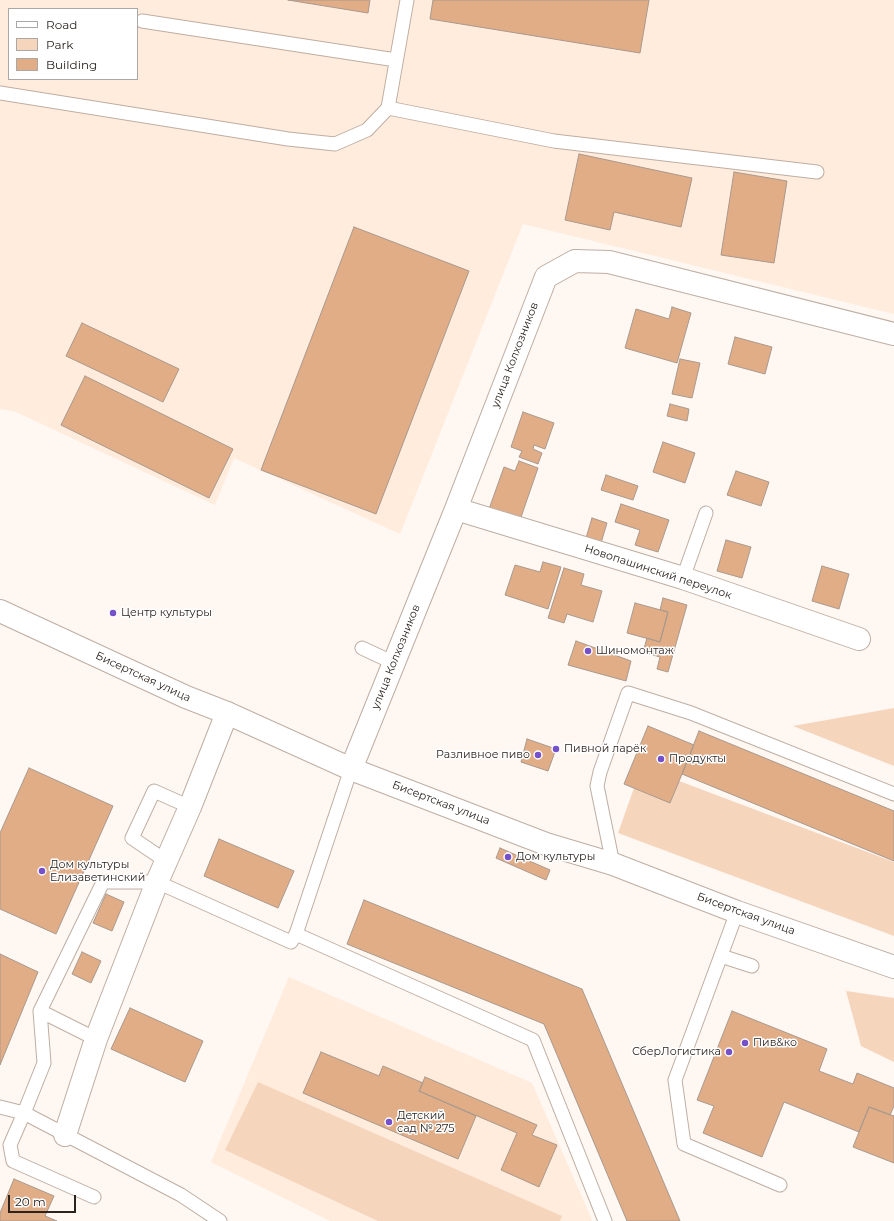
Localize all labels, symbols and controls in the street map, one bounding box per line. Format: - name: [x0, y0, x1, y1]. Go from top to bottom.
- legend: [8, 8, 138, 80]
- text: Road: [46, 17, 77, 32]
- text: Park: [46, 37, 73, 52]
- text: Building: [46, 57, 97, 72]
- street label: улица Колхозников: [489, 300, 541, 410]
- street label: Новопашинский переулок: [583, 542, 733, 602]
- street label: улица Колхозников: [369, 603, 423, 711]
- place label: Центр культуры: [121, 606, 212, 620]
- marker: Центр культуры: [108, 608, 118, 618]
- place label: Шиномонтаж: [596, 644, 674, 658]
- marker: Шиномонтаж: [583, 646, 593, 656]
- street label: Бисертская улица: [93, 649, 193, 705]
- place label: Пивной ларёк: [564, 742, 646, 756]
- marker: Пивной ларёк: [551, 744, 561, 754]
- place label: Разливное пиво: [436, 748, 530, 762]
- marker: Разливное пиво: [533, 750, 543, 760]
- place label: Продукты: [669, 752, 726, 766]
- marker: Продукты: [656, 754, 666, 764]
- street label: Бисертская улица: [390, 778, 492, 828]
- place label: Дом культуры: [516, 850, 595, 864]
- marker: Дом культуры: [503, 852, 513, 862]
- place label: Дом культуры Елизаветинский: [50, 858, 145, 884]
- marker: Дом культуры Елизаветинский: [37, 866, 47, 876]
- street label: Бисертская улица: [695, 890, 797, 938]
- place label: Пив&ко: [753, 1036, 797, 1050]
- marker: Пив&ко: [740, 1038, 750, 1048]
- place label: СберЛогистика: [632, 1045, 721, 1059]
- marker: СберЛогистика: [724, 1047, 734, 1057]
- place label: Детский сад № 275: [397, 1109, 454, 1135]
- marker: Детский сад № 275: [384, 1117, 394, 1127]
- scale bar: [10, 1187, 78, 1213]
- text: 20 m: [15, 1194, 46, 1209]

